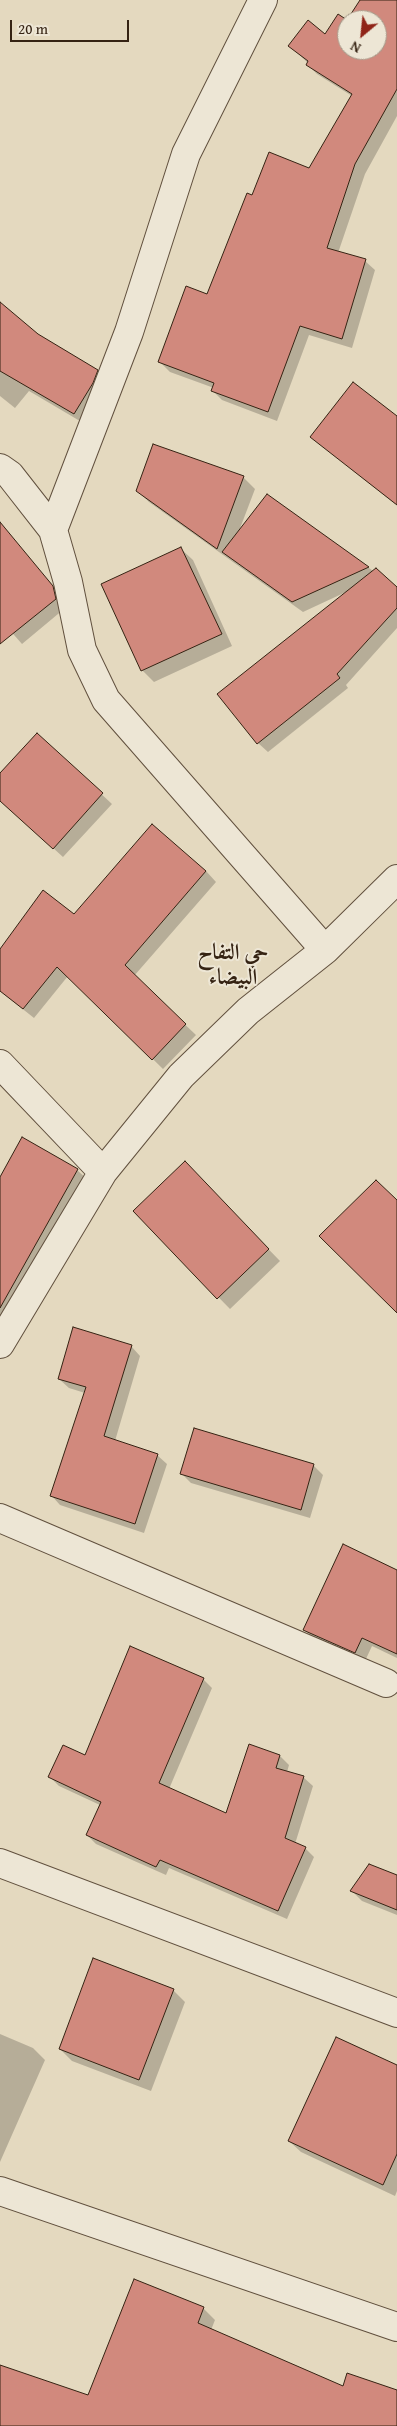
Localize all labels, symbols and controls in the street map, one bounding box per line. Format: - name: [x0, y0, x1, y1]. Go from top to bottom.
- scale bar: [12, 10, 131, 42]
- north arrow: [337, 10, 387, 60]
- text: 20 m: [18, 18, 48, 39]
- text: N: [347, 36, 364, 58]
- district label: حي التفاح البيضاء: [198, 940, 268, 991]

